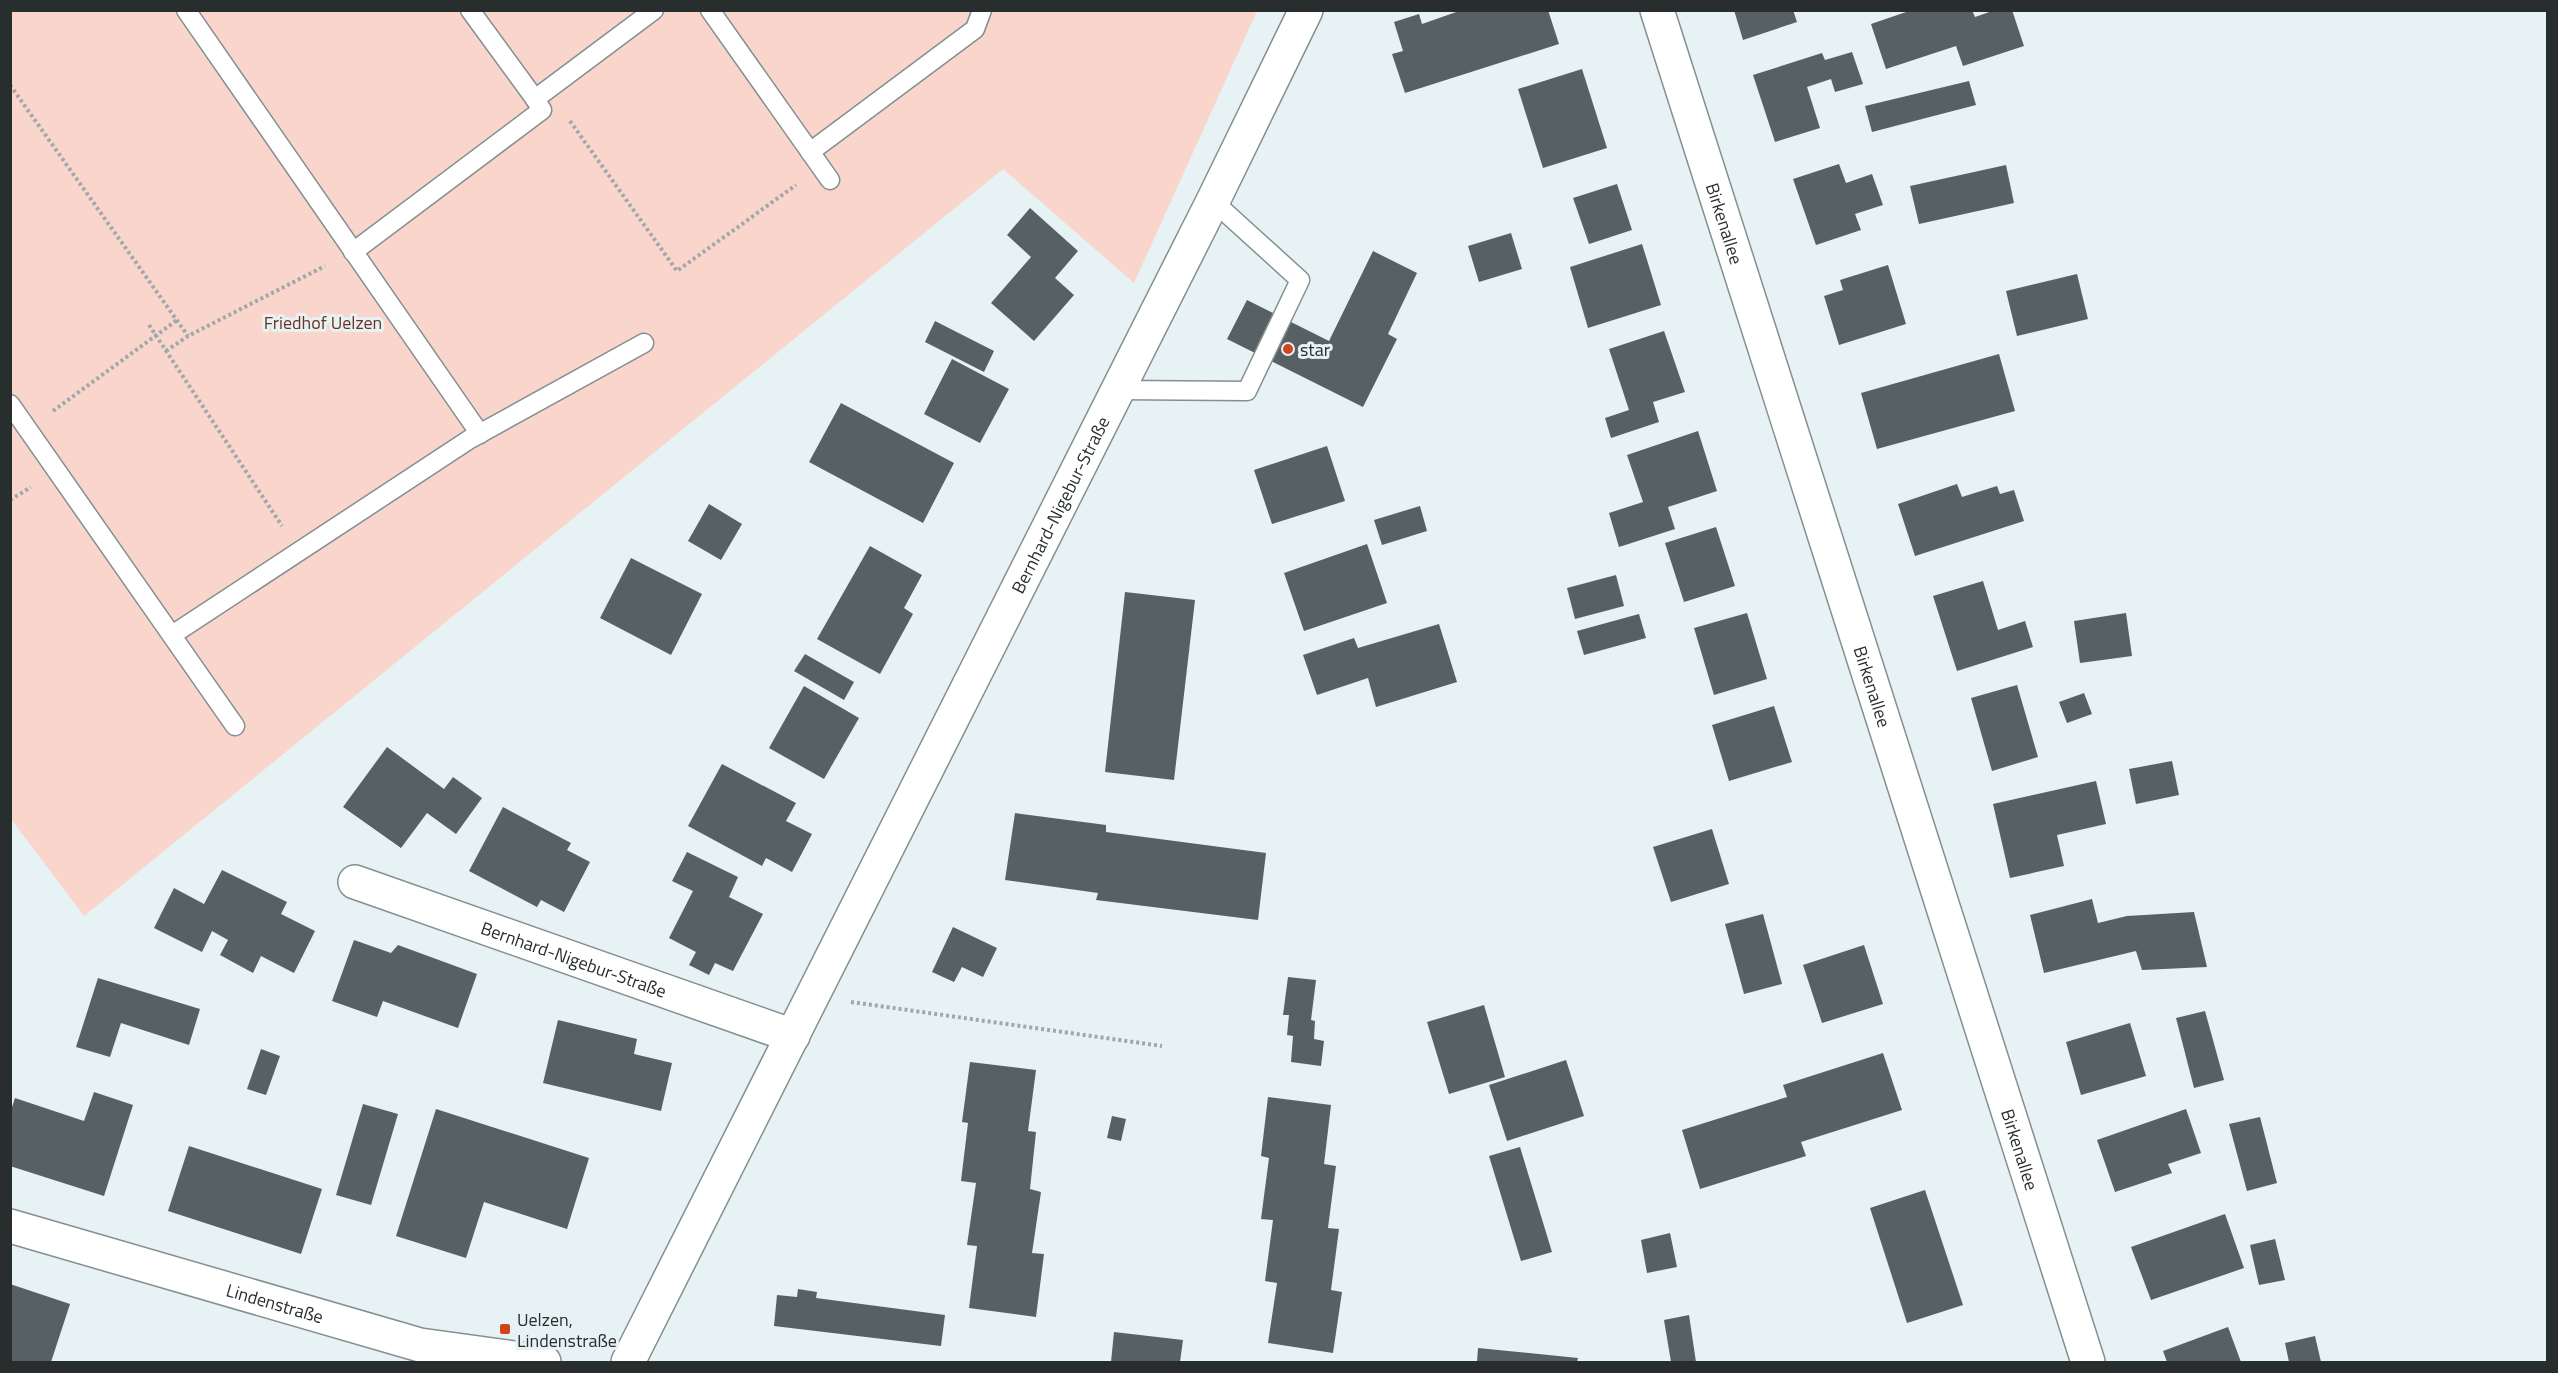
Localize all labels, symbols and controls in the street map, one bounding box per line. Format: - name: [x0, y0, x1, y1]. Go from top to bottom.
- street label: Birkenallee: [1699, 179, 1751, 268]
- park label: Friedhof Uelzen: [264, 309, 382, 336]
- place label: star: [1300, 336, 1330, 363]
- marker: star: [1281, 342, 1295, 356]
- street label: Bernhard-Nigebur-Straße: [1004, 411, 1116, 598]
- street label: Birkenallee: [1847, 642, 1898, 731]
- street label: Bernhard-Nigebur-Straße: [477, 914, 670, 1004]
- street label: Birkenallee: [1995, 1105, 2046, 1194]
- street label: Lindenstraße: [223, 1276, 327, 1330]
- place label: Uelzen, Lindenstraße: [517, 1306, 617, 1354]
- marker: Uelzen, Lindenstraße: [498, 1322, 512, 1336]

